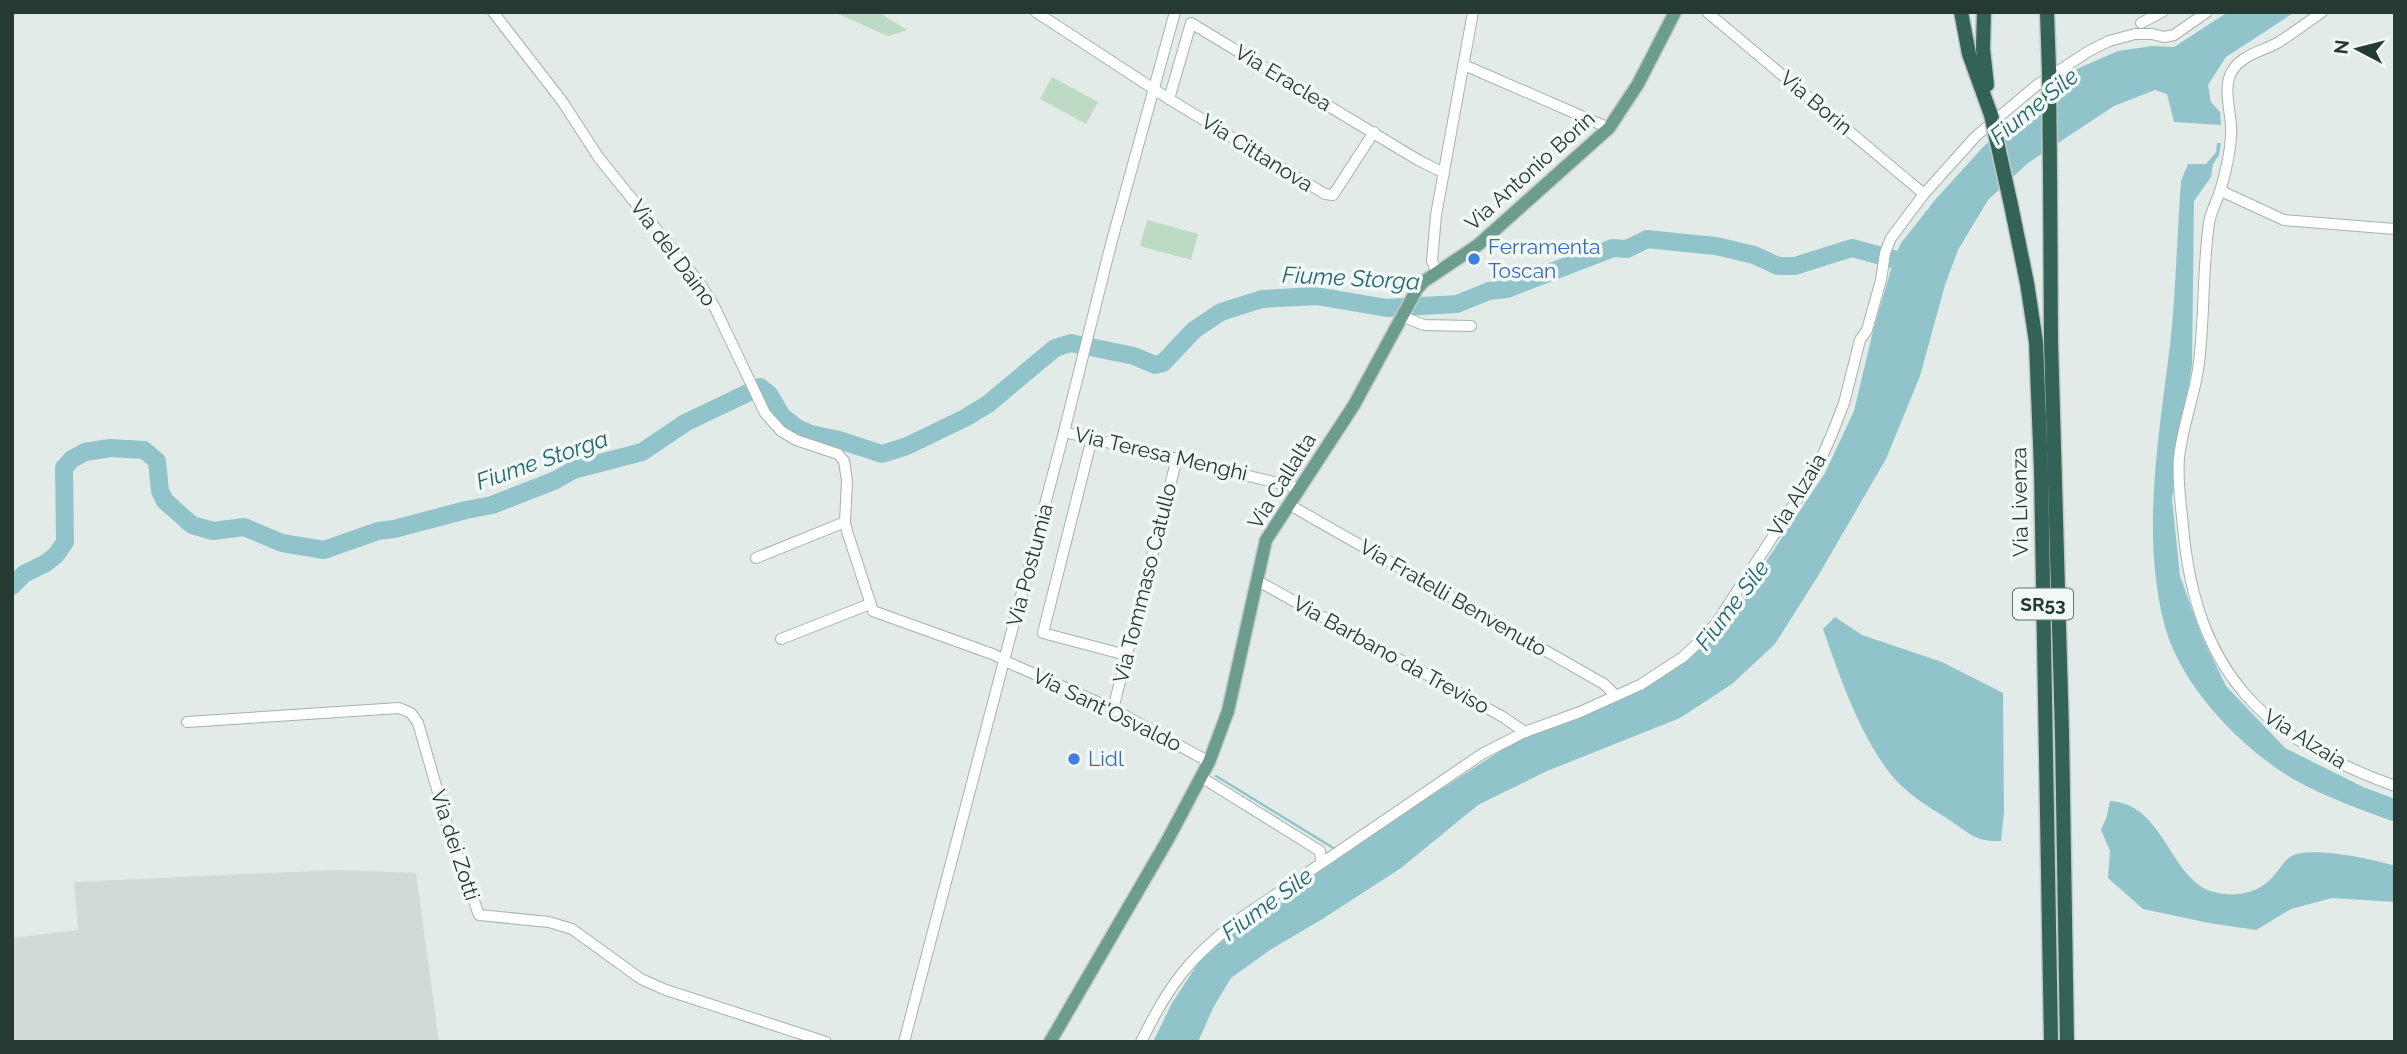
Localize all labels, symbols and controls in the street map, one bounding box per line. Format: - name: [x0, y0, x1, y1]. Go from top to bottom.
- north arrow: [2323, 14, 2393, 84]
- text: N: [2329, 38, 2353, 55]
- street label: Via Eraclea: [1230, 39, 1336, 116]
- water label: Fiume Sile: [1984, 62, 2083, 149]
- street label: Via Borin: [1775, 65, 1857, 140]
- street label: Via Antonio Borin: [1460, 106, 1600, 235]
- street label: Via Cittanova: [1197, 108, 1318, 197]
- street label: Via del Daino: [625, 194, 722, 311]
- place label: Ferramenta Toscan: [1488, 234, 1600, 283]
- marker: Ferramenta Toscan: [1466, 251, 1482, 267]
- water label: Fiume Storga: [1282, 260, 1421, 295]
- street label: Via Teresa Menghi: [1072, 421, 1250, 486]
- water label: Fiume Storga: [472, 424, 612, 495]
- street label: Via Callalta: [1242, 428, 1321, 533]
- street label: Via Livenza: [2006, 447, 2033, 557]
- street label: Via Alzaia: [1762, 449, 1831, 541]
- street label: Via Tommaso Catullo: [1108, 480, 1181, 685]
- street label: Via Postumia: [1001, 501, 1058, 629]
- street label: Via Fratelli Benvenuto: [1355, 534, 1551, 661]
- water label: Fiume Sile: [1689, 554, 1774, 655]
- road number: SR53: [2013, 589, 2073, 620]
- street label: Via Barbano da Treviso: [1289, 590, 1494, 719]
- street label: Via Sant'Osvaldo: [1029, 663, 1186, 756]
- street label: Via Alzaia: [2259, 703, 2351, 774]
- place label: Lidl: [1088, 746, 1124, 771]
- marker: Lidl: [1066, 751, 1082, 767]
- street label: Via dei Zotti: [426, 786, 485, 903]
- water label: Fiume Sile: [1216, 862, 1317, 946]

